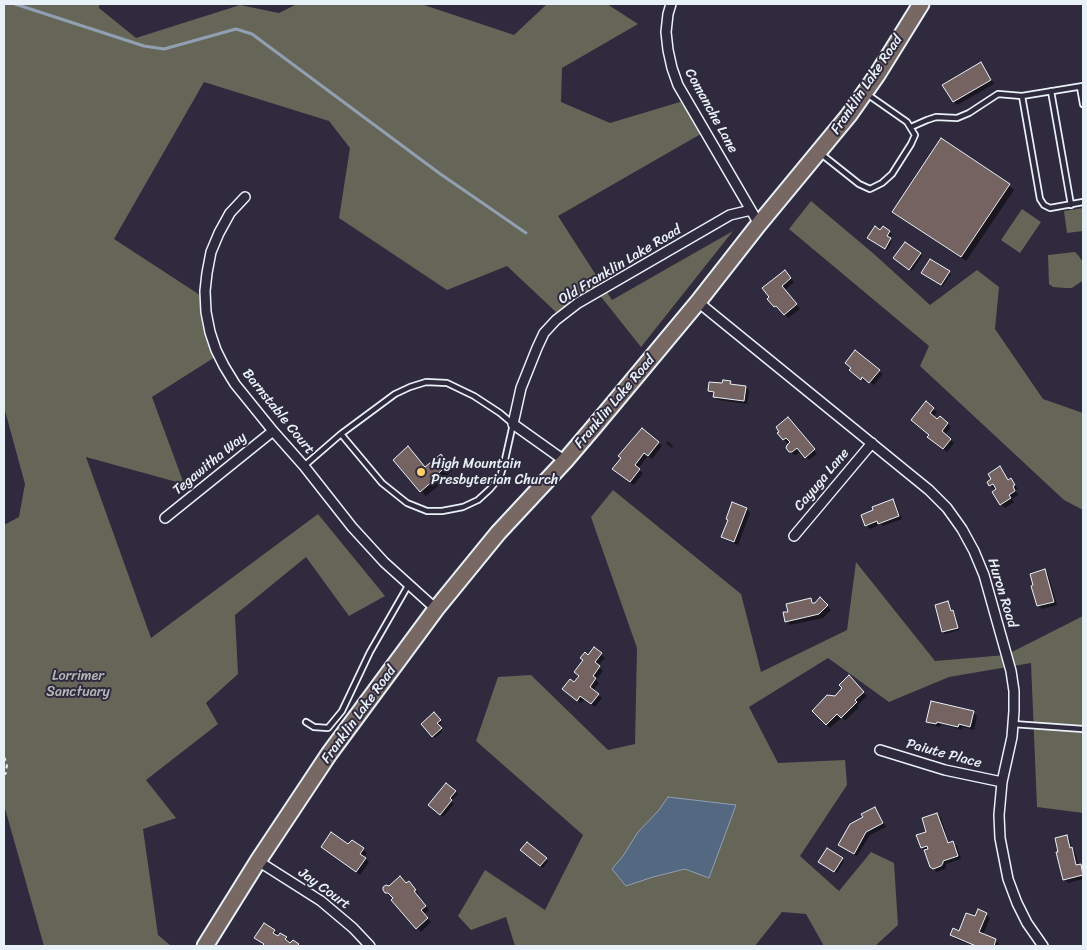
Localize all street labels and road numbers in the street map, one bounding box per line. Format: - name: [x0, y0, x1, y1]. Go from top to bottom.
- street label: Franklin Lake Road: [828, 32, 906, 138]
- street label: Comanche Lane: [681, 66, 741, 156]
- street label: Old Franklin Lake Road: [556, 222, 684, 308]
- street label: Franklin Lake Road: [571, 352, 659, 452]
- street label: Barnstable Court: [238, 366, 318, 458]
- street label: Tegawitha Way: [170, 429, 250, 499]
- street label: Cayuga Lane: [791, 445, 853, 515]
- street label: Huron Road: [984, 556, 1020, 630]
- street label: Franklin Lake Road: [318, 663, 400, 767]
- street label: Paiute Place: [904, 736, 984, 772]
- street label: Jay Court: [295, 865, 353, 913]

